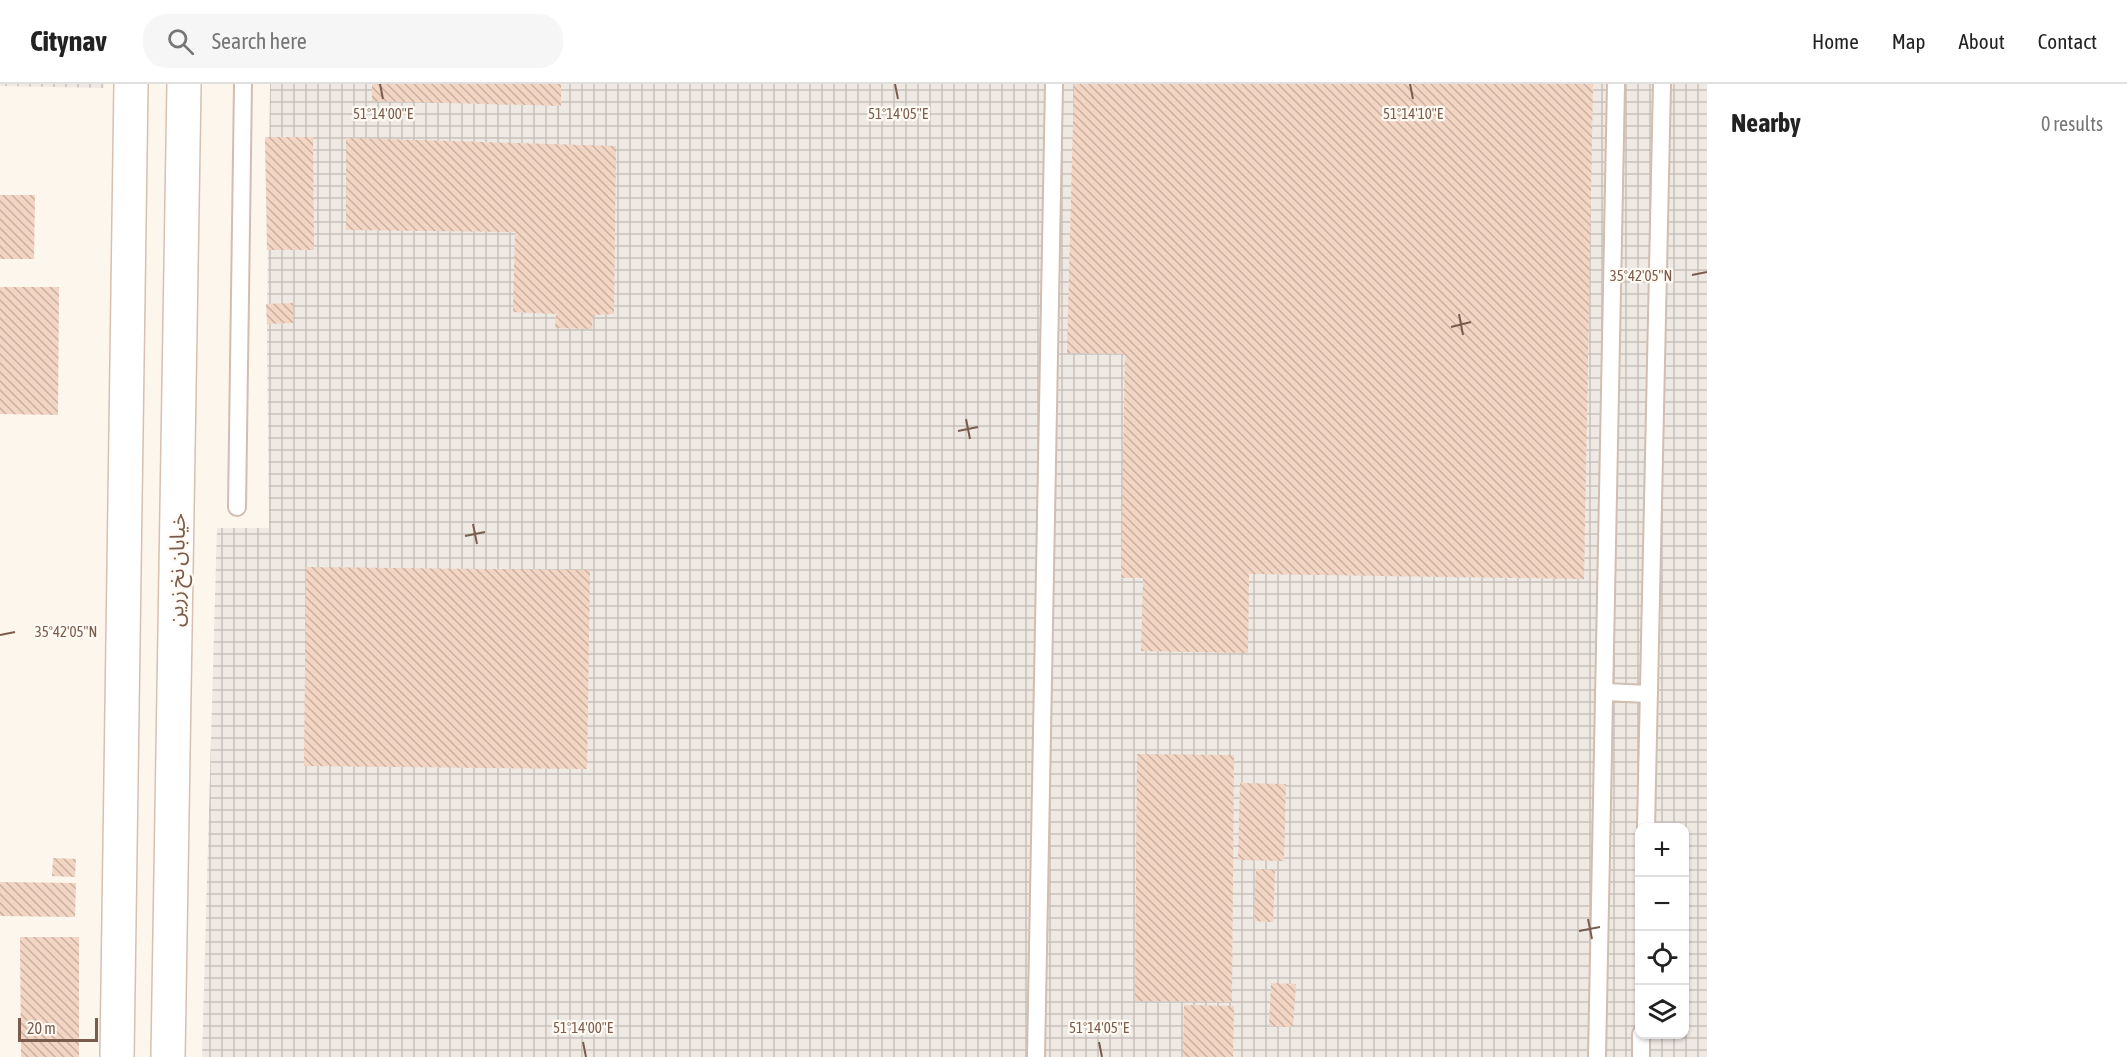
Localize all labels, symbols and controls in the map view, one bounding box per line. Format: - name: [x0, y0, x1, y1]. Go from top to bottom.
- search box: [143, 14, 563, 68]
- text: Citynav: [30, 25, 107, 57]
- icon: search: [164, 25, 197, 58]
- text: Search here: [212, 28, 307, 54]
- text: Home: [1812, 29, 1859, 53]
- text: Map: [1892, 29, 1926, 53]
- text: About: [1959, 29, 2005, 53]
- text: Contact: [2038, 29, 2097, 53]
- text: 51°14'00"E: [353, 105, 414, 122]
- text: 51°14'05"E: [868, 105, 929, 122]
- text: 51°14'10"E: [1383, 105, 1444, 122]
- text: Nearby: [1731, 108, 1801, 138]
- text: 0 results: [2041, 112, 2103, 135]
- text: 35°42'05"N: [1610, 267, 1672, 284]
- street label: خیابان نخ زرین: [163, 513, 193, 627]
- text: 35°42'05"N: [35, 623, 97, 640]
- map controls: [1635, 823, 1689, 1039]
- button: +: [1635, 823, 1689, 877]
- button: −: [1635, 877, 1689, 931]
- button: locate: [1635, 931, 1689, 985]
- button: layers: [1635, 985, 1689, 1039]
- scale bar: [18, 1015, 98, 1042]
- text: 20 m: [27, 1019, 56, 1037]
- text: 51°14'00"E: [553, 1019, 614, 1036]
- text: 51°14'05"E: [1069, 1019, 1130, 1036]

